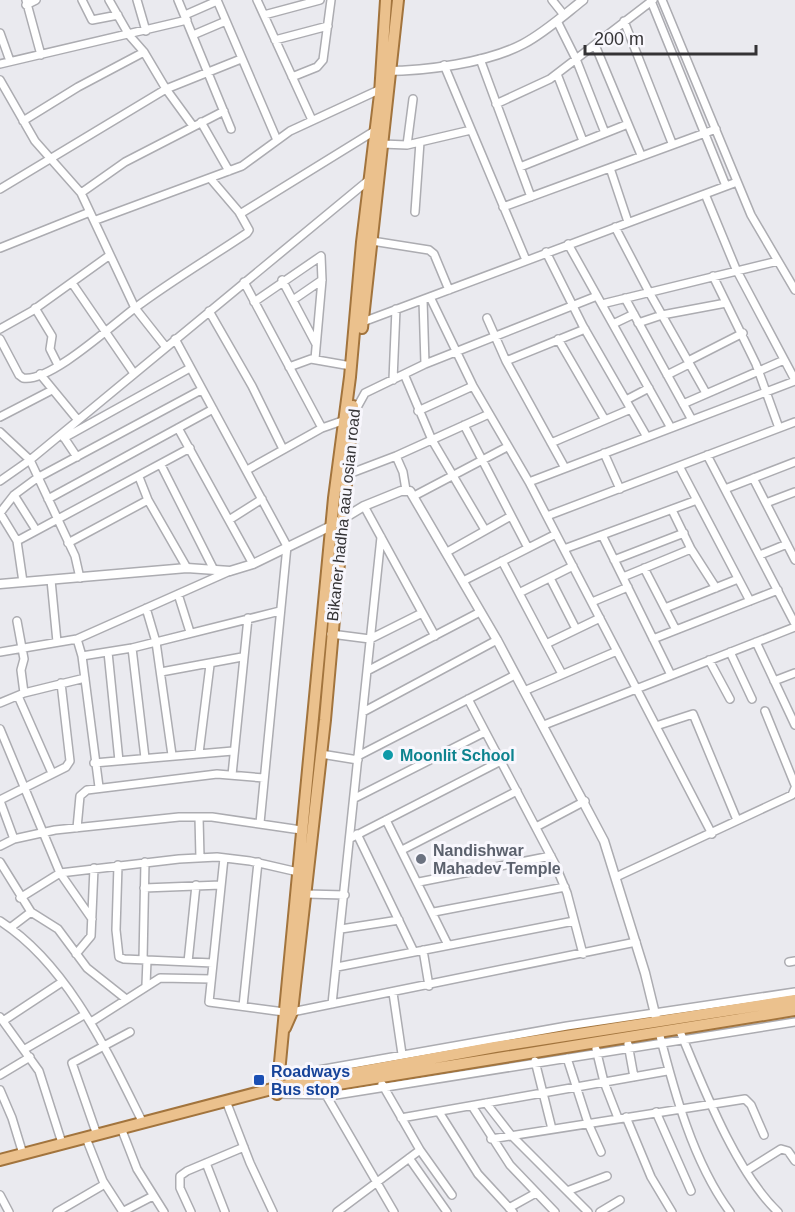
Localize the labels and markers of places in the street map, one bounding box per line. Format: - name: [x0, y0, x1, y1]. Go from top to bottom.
- place label: Moonlit School: [400, 747, 515, 764]
- marker: Moonlit School: [381, 748, 395, 762]
- place label: Nandishwar Mahadev Temple: [433, 842, 561, 877]
- marker: Nandishwar Mahadev Temple: [414, 852, 428, 866]
- place label: Roadways Bus stop: [271, 1063, 350, 1098]
- marker: Roadways Bus stop: [252, 1073, 266, 1087]

